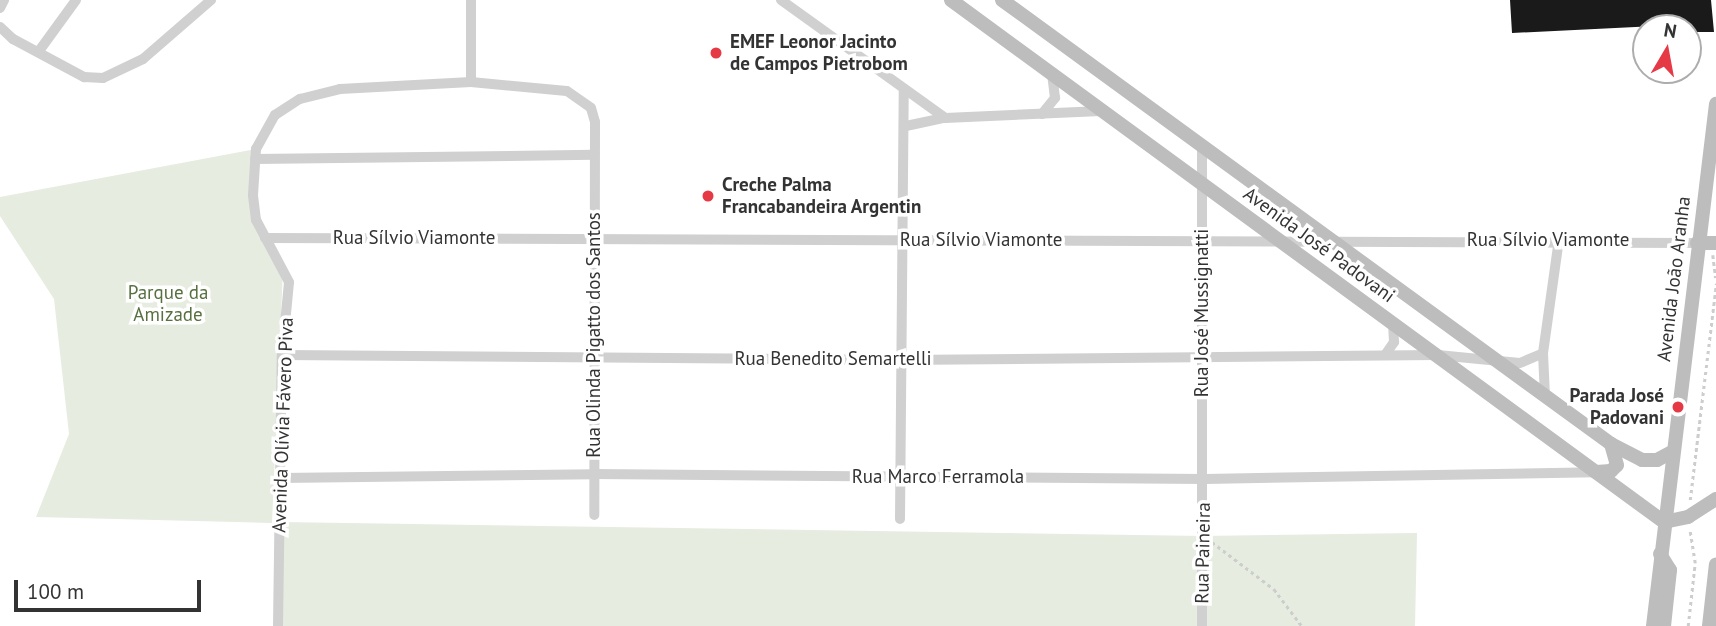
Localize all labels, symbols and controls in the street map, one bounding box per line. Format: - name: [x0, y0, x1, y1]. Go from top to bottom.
- north arrow: [1632, 14, 1702, 84]
- text: N: [1662, 17, 1679, 43]
- place label: EMEF Leonor Jacinto de Campos Pietrobom: [730, 31, 908, 75]
- marker: EMEF Leonor Jacinto de Campos Pietrobom: [708, 45, 724, 61]
- place label: Creche Palma Francabandeira Argentin: [722, 174, 922, 218]
- street label: Avenida José Padovani: [1239, 182, 1399, 308]
- marker: Creche Palma Francabandeira Argentin: [700, 188, 716, 204]
- street label: Avenida João Aranha: [1653, 195, 1695, 363]
- street label: Rua Olinda Pigatto dos Santos: [583, 212, 605, 458]
- street label: Rua Sílvio Viamonte: [332, 227, 496, 249]
- street label: Rua Sílvio Viamonte: [899, 229, 1063, 251]
- street label: Rua José Mussignatti: [1191, 229, 1213, 397]
- street label: Rua Sílvio Viamonte: [1466, 229, 1630, 251]
- park label: Parque da Amizade: [128, 282, 208, 326]
- street label: Avenida Olívia Fávero Piva: [268, 317, 298, 533]
- street label: Rua Benedito Semartelli: [734, 348, 932, 370]
- place label: Parada José Padovani: [1569, 385, 1664, 429]
- marker: Parada José Padovani: [1670, 399, 1686, 415]
- street label: Rua Marco Ferramola: [852, 466, 1024, 488]
- street label: Rua Paineira: [1191, 502, 1215, 604]
- scale bar: [18, 566, 205, 610]
- text: 100 m: [27, 578, 84, 605]

